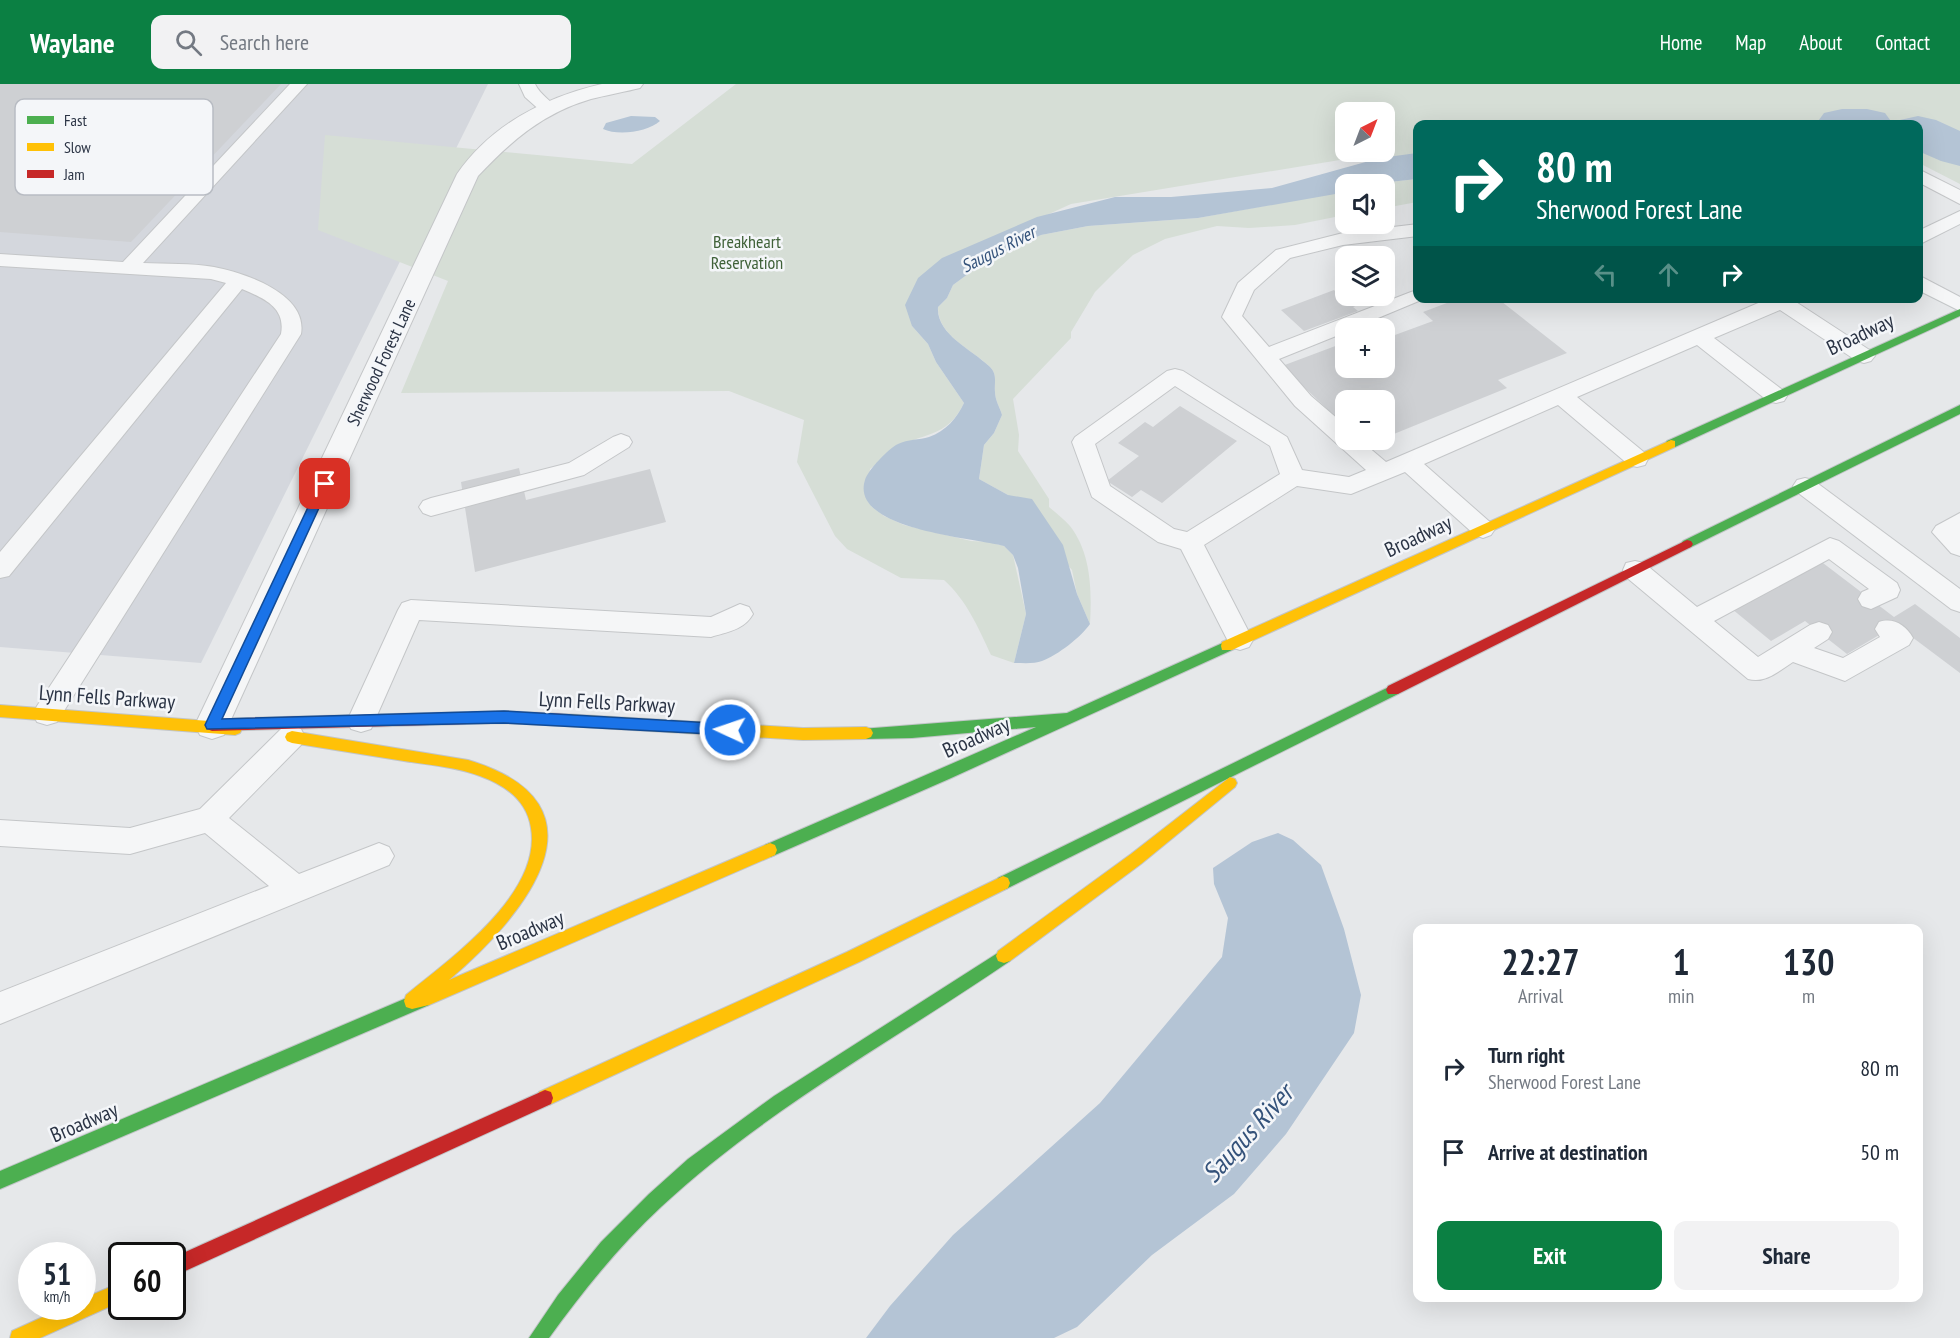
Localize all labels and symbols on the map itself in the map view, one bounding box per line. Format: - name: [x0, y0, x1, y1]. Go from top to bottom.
- legend: [15, 99, 213, 195]
- north arrow: [1335, 102, 1395, 162]
- text: Fast: [64, 110, 87, 130]
- text: Slow: [64, 137, 91, 157]
- text: Jam: [63, 164, 85, 184]
- water label: Saugus River: [957, 219, 1042, 277]
- park label: Breakheart Reservation: [711, 230, 783, 274]
- street label: Sherwood Forest Lane: [341, 295, 421, 429]
- street label: Broadway: [1822, 307, 1898, 361]
- pin: [299, 458, 350, 509]
- street label: Broadway: [1380, 509, 1456, 563]
- street label: Lynn Fells Parkway: [38, 679, 176, 715]
- street label: Lynn Fells Parkway: [538, 685, 676, 719]
- position arrow: [698, 698, 762, 762]
- street label: Broadway: [938, 710, 1014, 764]
- street label: Broadway: [492, 904, 568, 956]
- water label: Saugus River: [1194, 1074, 1302, 1189]
- street label: Broadway: [46, 1096, 122, 1148]
- speed limit sign: 60: [108, 1242, 186, 1320]

